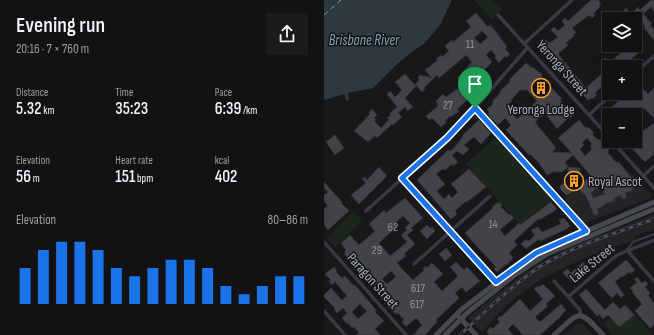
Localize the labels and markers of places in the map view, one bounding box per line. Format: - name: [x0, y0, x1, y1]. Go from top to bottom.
- pin: [458, 67, 492, 108]
- building icon: Yeronga Lodge: [530, 77, 552, 99]
- place label: Yeronga Lodge: [507, 101, 575, 118]
- building icon: Royal Ascot: [563, 170, 585, 192]
- place label: Royal Ascot: [588, 173, 642, 190]

